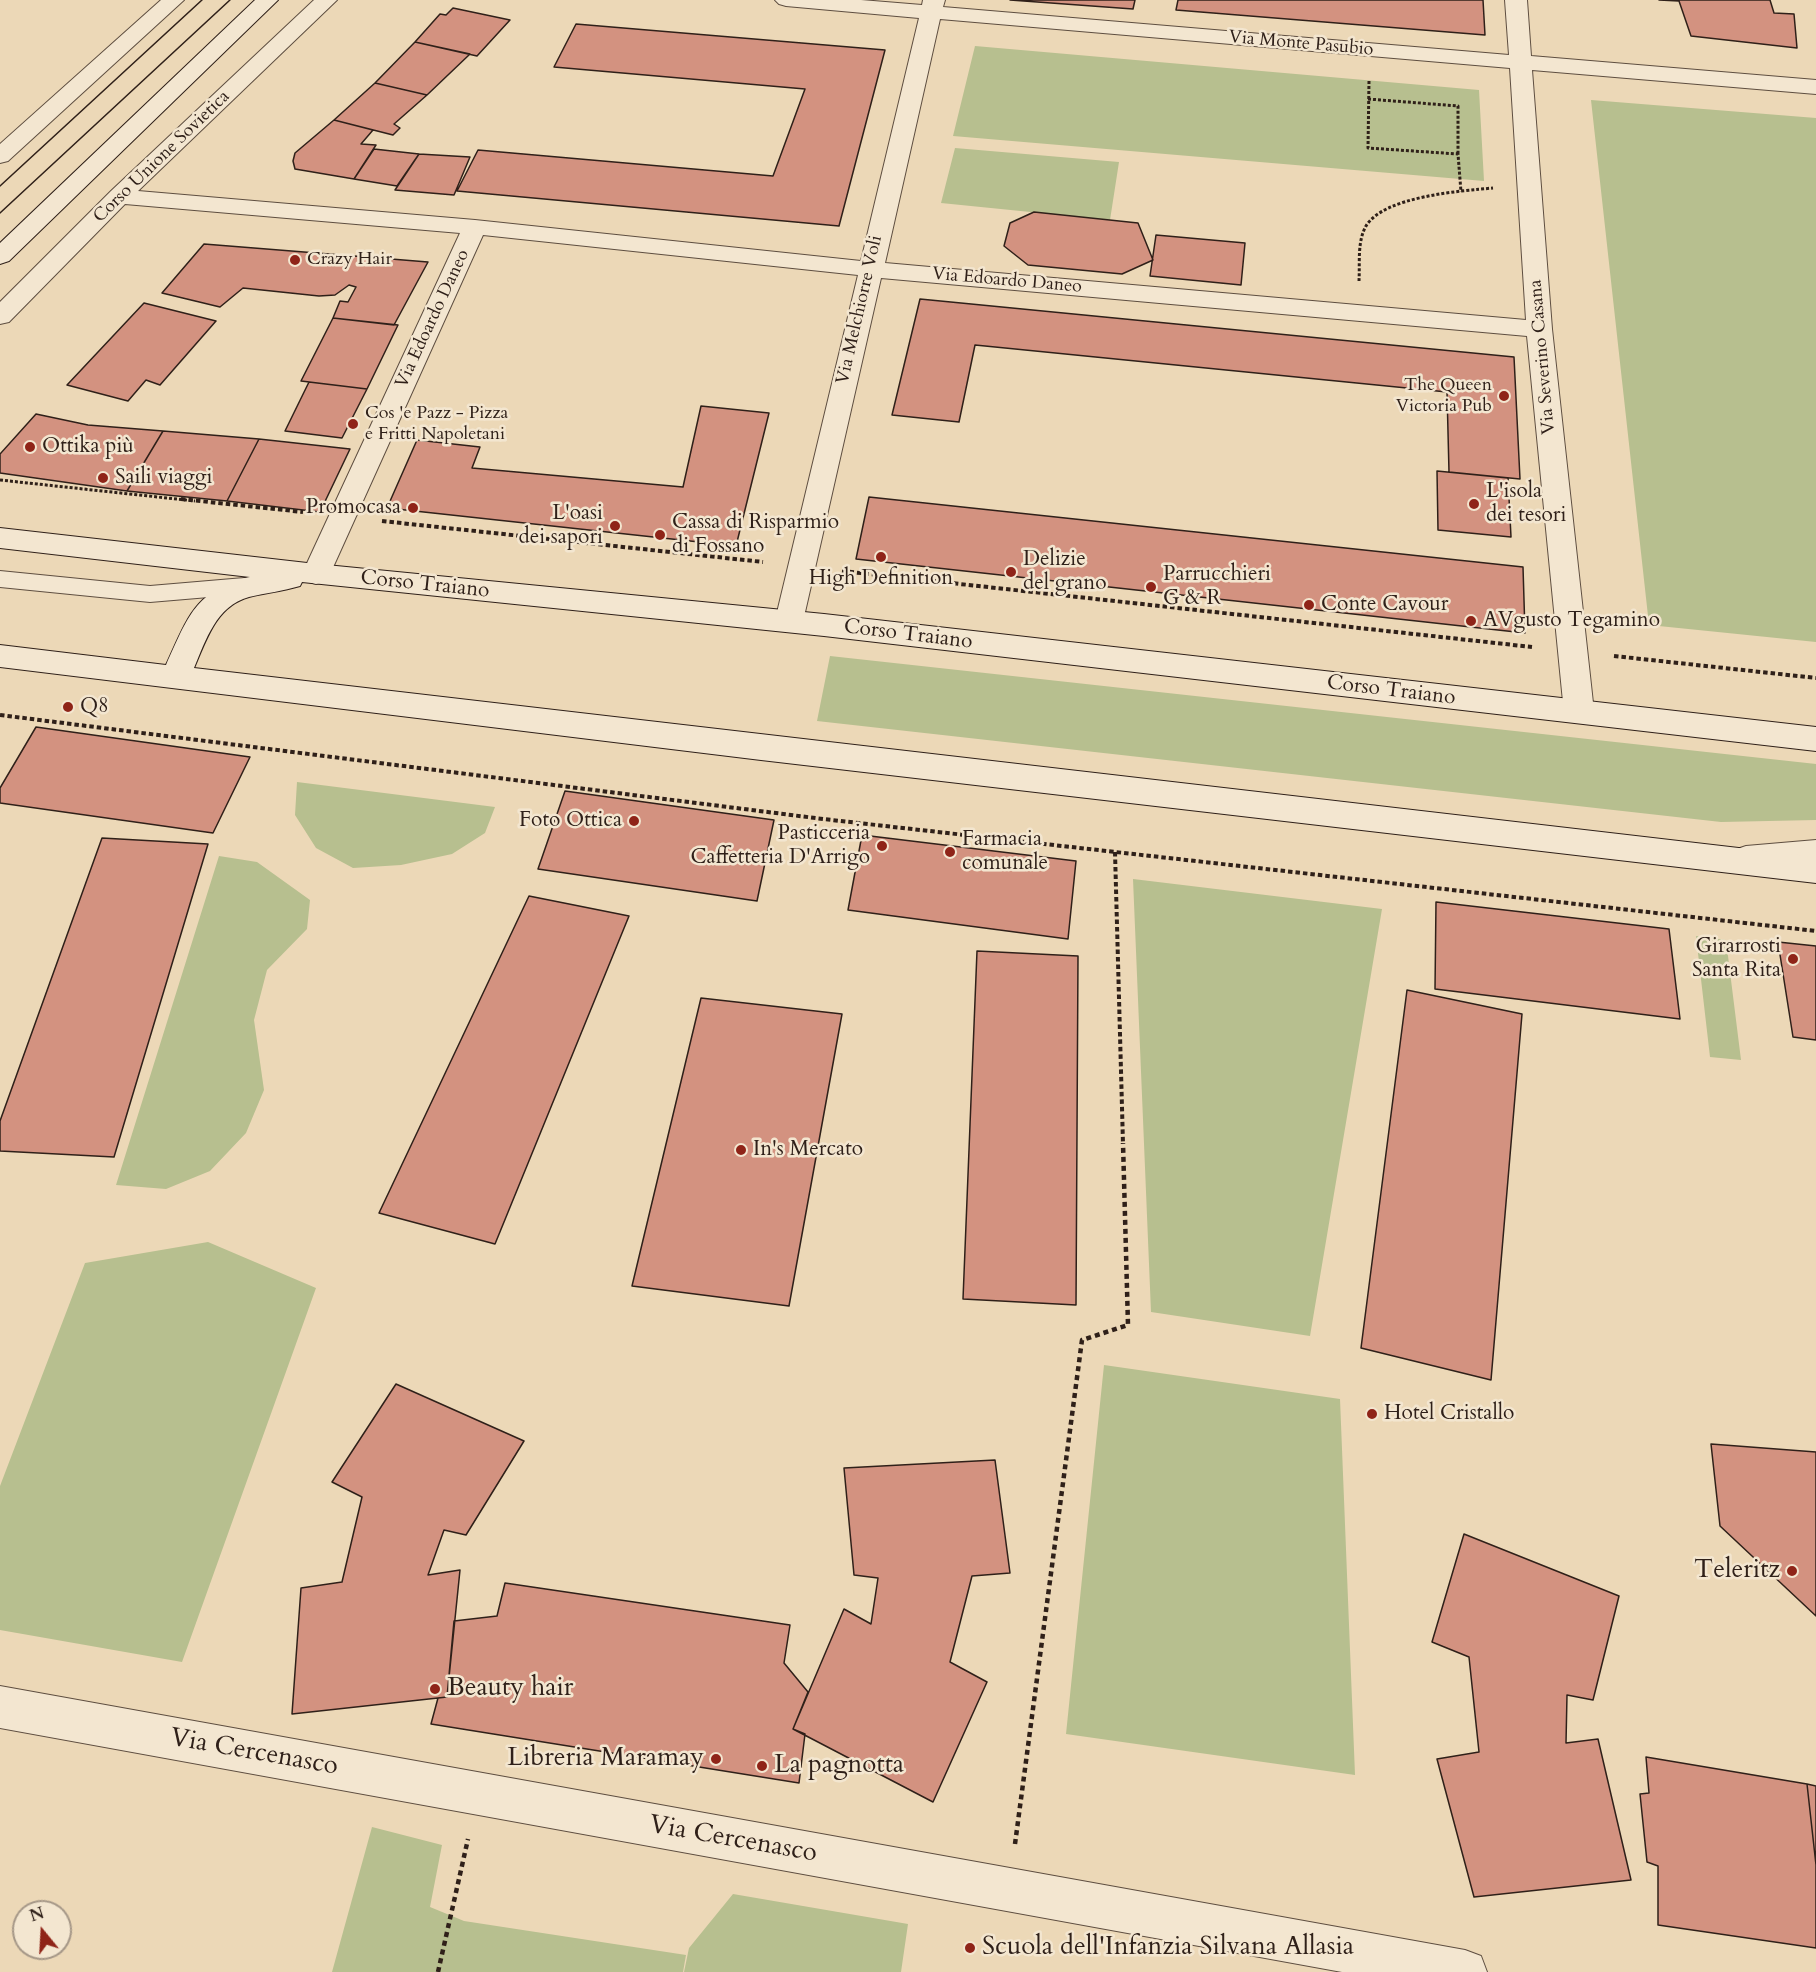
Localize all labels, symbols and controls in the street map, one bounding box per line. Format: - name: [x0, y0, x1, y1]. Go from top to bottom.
- street label: Via Monte Pasubio: [1228, 27, 1374, 61]
- street label: Corso Unione Sovietica: [89, 86, 235, 228]
- street label: Via Melchiorre Voli: [832, 233, 888, 387]
- street label: Via Edoardo Daneo: [391, 246, 475, 392]
- place label: Crazy Hair: [307, 249, 392, 271]
- marker: Crazy Hair: [288, 253, 302, 267]
- street label: Via Edoardo Daneo: [931, 264, 1083, 298]
- street label: Via Severino Casana: [1525, 279, 1561, 435]
- place label: The Queen Victoria Pub: [1396, 375, 1492, 418]
- marker: The Queen Victoria Pub: [1497, 389, 1511, 403]
- place label: Cos 'e Pazz - Pizza e Fritti Napoletani: [365, 403, 508, 446]
- marker: Cos 'e Pazz - Pizza e Fritti Napoletani: [346, 417, 360, 431]
- place label: Ottika più: [42, 434, 134, 460]
- marker: Ottika più: [23, 440, 37, 454]
- place label: Saili viaggi: [115, 465, 212, 491]
- marker: Saili viaggi: [96, 471, 110, 485]
- place label: L'isola dei tesori: [1486, 479, 1566, 529]
- place label: Promocasa: [306, 495, 401, 521]
- marker: L'isola dei tesori: [1467, 497, 1481, 511]
- marker: Promocasa: [406, 501, 420, 515]
- place label: L'oasi dei sapori: [519, 501, 603, 551]
- place label: Cassa di Risparmio di Fossano: [672, 510, 839, 560]
- marker: L'oasi dei sapori: [608, 519, 622, 533]
- marker: Cassa di Risparmio di Fossano: [653, 528, 667, 542]
- place label: Delizie del grano: [1023, 547, 1106, 597]
- marker: High Definition: [874, 550, 888, 564]
- place label: Parrucchieri G & R: [1163, 562, 1271, 612]
- marker: Delizie del grano: [1004, 565, 1018, 579]
- street label: Corso Traiano: [359, 566, 491, 604]
- place label: High Definition: [809, 566, 953, 592]
- marker: Parrucchieri G & R: [1144, 580, 1158, 594]
- place label: Conte Cavour: [1321, 592, 1448, 618]
- marker: Conte Cavour: [1302, 598, 1316, 612]
- place label: AVgusto Tegamino: [1483, 608, 1660, 634]
- marker: AVgusto Tegamino: [1464, 614, 1478, 628]
- street label: Corso Traiano: [842, 615, 974, 655]
- street label: Corso Traiano: [1325, 671, 1457, 711]
- place label: Q8: [80, 694, 109, 720]
- marker: Q8: [61, 700, 75, 714]
- place label: Foto Ottica: [519, 808, 622, 834]
- marker: Foto Ottica: [627, 814, 641, 828]
- place label: Pasticceria Caffetteria D'Arrigo: [691, 821, 870, 871]
- place label: Farmacia comunale: [962, 827, 1048, 877]
- marker: Pasticceria Caffetteria D'Arrigo: [875, 839, 889, 853]
- marker: Farmacia comunale: [943, 845, 957, 859]
- place label: Girarrosti Santa Rita: [1692, 934, 1781, 984]
- marker: Girarrosti Santa Rita: [1786, 952, 1800, 966]
- place label: In's Mercato: [753, 1137, 863, 1163]
- marker: In's Mercato: [734, 1143, 748, 1157]
- place label: Hotel Cristallo: [1384, 1401, 1514, 1427]
- marker: Hotel Cristallo: [1365, 1407, 1379, 1421]
- place label: Teleritz: [1694, 1555, 1780, 1587]
- marker: Teleritz: [1785, 1564, 1799, 1578]
- place label: Beauty hair: [447, 1673, 573, 1705]
- marker: Beauty hair: [428, 1682, 442, 1696]
- street label: Via Cercenasco: [168, 1723, 340, 1783]
- place label: Libreria Maramay: [507, 1743, 704, 1775]
- place label: La pagnotta: [774, 1750, 904, 1782]
- marker: Libreria Maramay: [709, 1752, 723, 1766]
- marker: La pagnotta: [755, 1759, 769, 1773]
- street label: Via Cercenasco: [647, 1810, 819, 1870]
- north arrow: [12, 1900, 72, 1960]
- text: N: [27, 1902, 47, 1927]
- place label: Scuola dell'Infanzia Silvana Allasia: [982, 1932, 1354, 1964]
- marker: Scuola dell'Infanzia Silvana Allasia: [963, 1941, 977, 1955]

